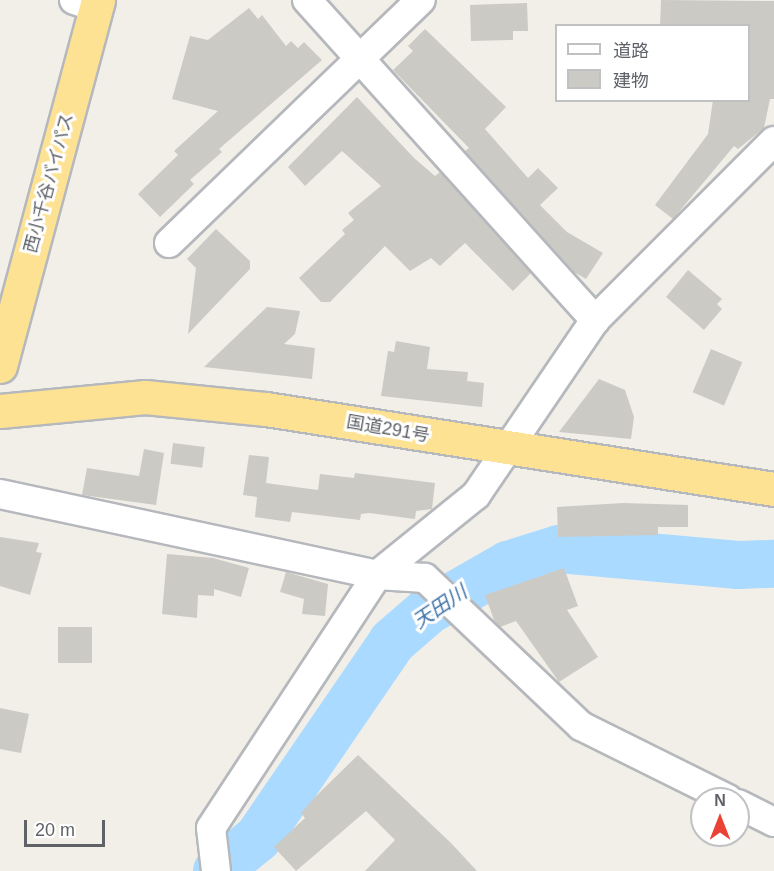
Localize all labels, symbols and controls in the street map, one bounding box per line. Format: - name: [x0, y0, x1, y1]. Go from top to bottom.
- legend: [555, 24, 750, 102]
- text: 道路: [613, 41, 649, 61]
- text: 建物: [613, 71, 649, 91]
- street label: 西小千谷バイパス: [20, 111, 78, 255]
- street label: 国道291号: [345, 411, 431, 447]
- water label: 天田川: [408, 580, 472, 634]
- north arrow: [690, 787, 750, 847]
- text: N: [714, 792, 726, 809]
- scale bar: [27, 808, 108, 846]
- text: 20 m: [35, 820, 75, 840]

